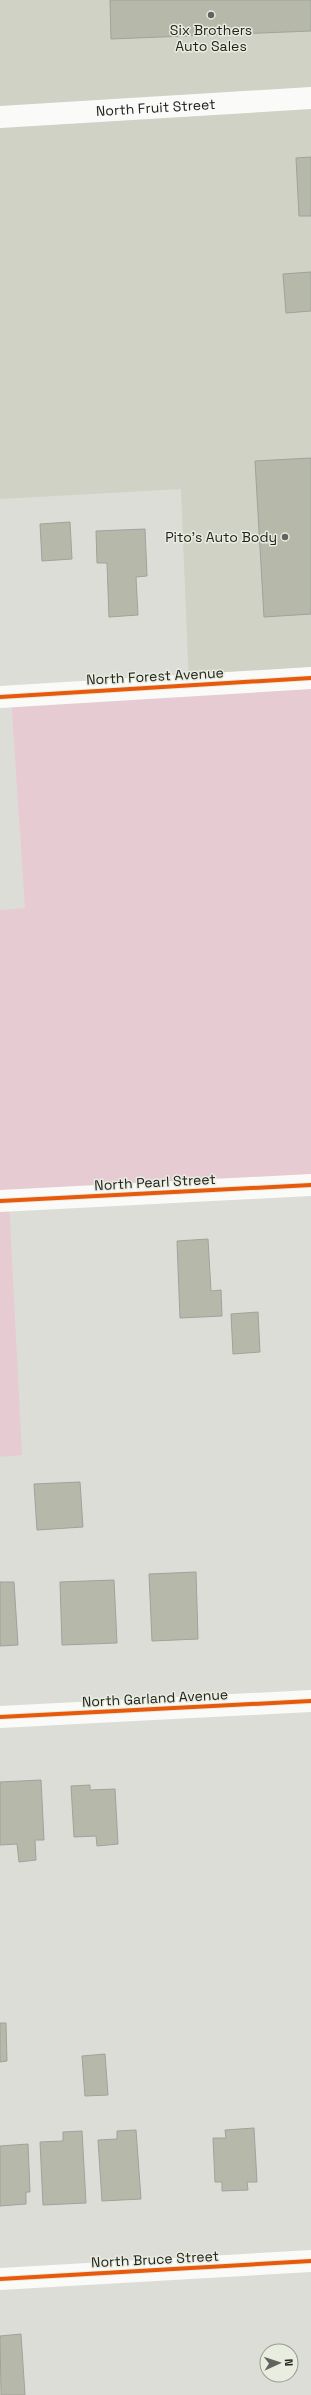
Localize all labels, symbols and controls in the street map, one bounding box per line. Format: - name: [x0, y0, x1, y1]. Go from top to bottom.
- marker: Six Brothers Auto Sales: [206, 10, 216, 20]
- place label: Six Brothers Auto Sales: [170, 21, 252, 55]
- street label: North Fruit Street: [95, 95, 216, 120]
- place label: Pito's Auto Body: [165, 528, 277, 546]
- marker: Pito's Auto Body: [280, 532, 290, 542]
- street label: North Forest Avenue: [86, 663, 224, 689]
- street label: North Pearl Street: [94, 1170, 216, 1194]
- street label: North Garland Avenue: [81, 1685, 229, 1711]
- street label: North Bruce Street: [91, 2247, 219, 2271]
- north arrow: [259, 2343, 299, 2383]
- text: N: [282, 2358, 296, 2367]

